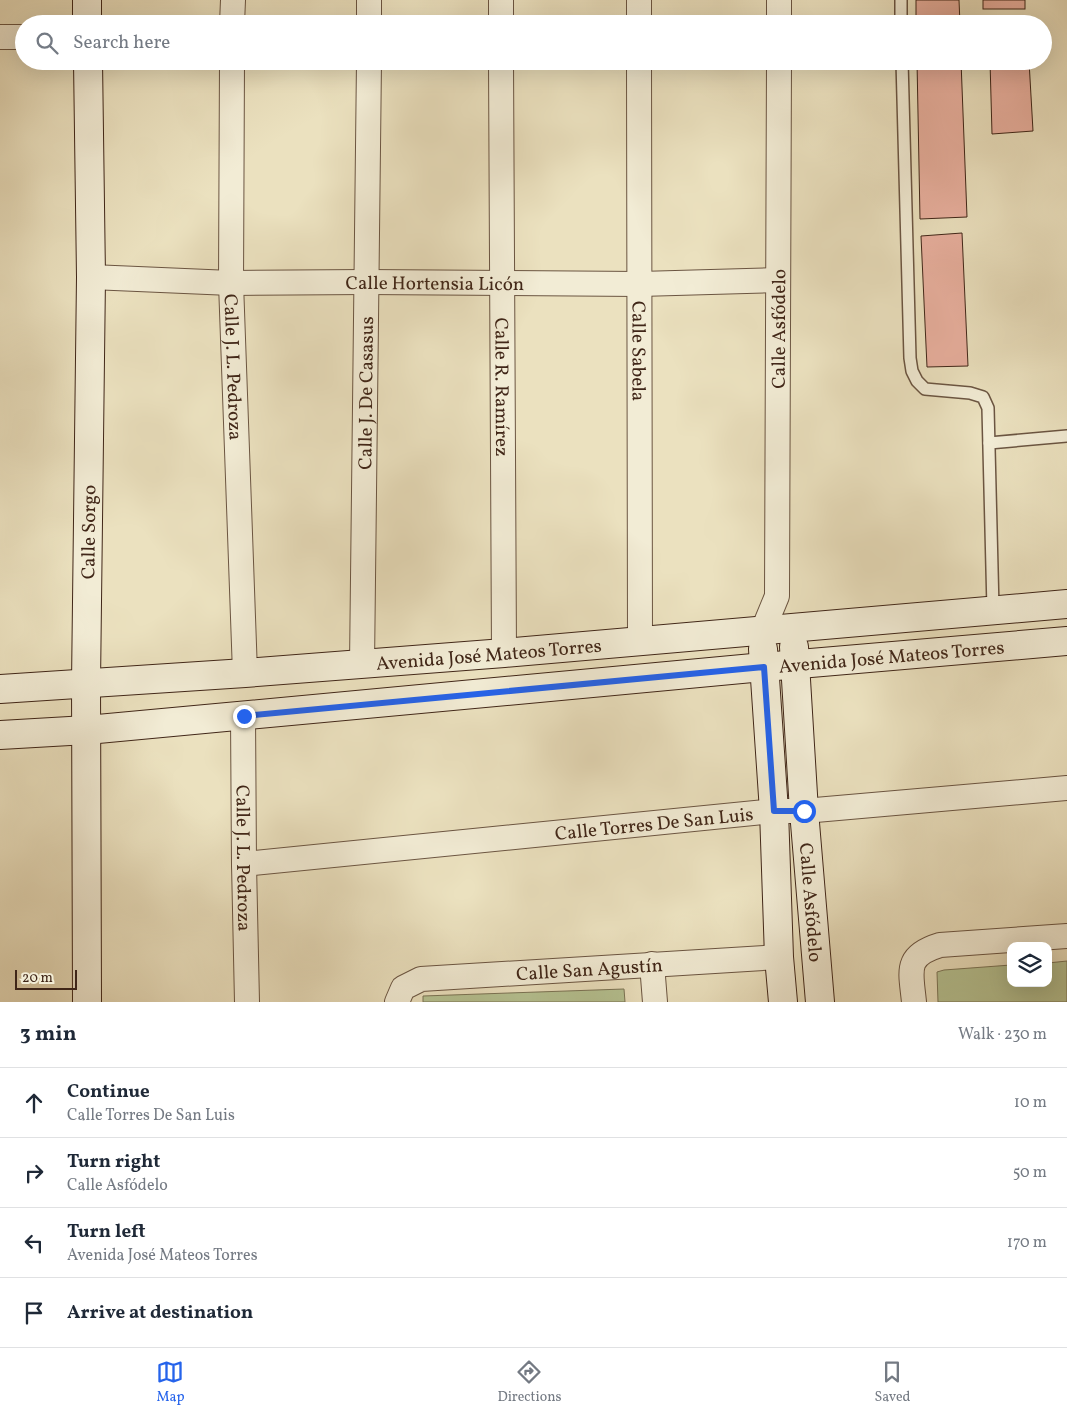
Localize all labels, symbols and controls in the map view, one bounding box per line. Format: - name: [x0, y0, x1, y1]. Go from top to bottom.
- search box: [15, 15, 1052, 70]
- icon: search: [33, 29, 61, 57]
- text: Search here: [73, 30, 170, 56]
- street label: Calle Asfódelo: [767, 269, 793, 389]
- street label: Calle Hortensia Licón: [345, 271, 524, 298]
- street label: Calle J. L. Pedroza: [216, 293, 248, 441]
- street label: Calle Sabela: [624, 301, 651, 401]
- street label: Calle J. De Casasus: [353, 316, 381, 470]
- street label: Calle R. Ramírez: [487, 317, 514, 457]
- street label: Calle Sorgo: [76, 485, 103, 579]
- street label: Avenida José Mateos Torres: [375, 634, 603, 678]
- street label: Avenida José Mateos Torres: [778, 635, 1006, 681]
- route end: [233, 705, 256, 728]
- street label: Calle J. L. Pedroza: [228, 785, 256, 932]
- route start: [793, 800, 816, 823]
- street label: Calle Torres De San Luis: [554, 802, 755, 848]
- street label: Calle Asfódelo: [792, 842, 828, 963]
- map controls: [1007, 942, 1052, 987]
- button: layers: [1007, 942, 1052, 987]
- street label: Calle San Agustín: [515, 953, 664, 988]
- scale bar: [15, 967, 78, 990]
- text: 20 m: [22, 969, 53, 988]
- text: 3 min: [20, 1020, 76, 1049]
- text: Walk · 230 m: [958, 1024, 1047, 1046]
- text: Continue: [67, 1079, 150, 1105]
- icon: ahead: [20, 1089, 48, 1117]
- text: 10 m: [1014, 1092, 1047, 1114]
- text: Calle Torres De San Luis: [67, 1105, 235, 1127]
- text: Turn right: [67, 1149, 160, 1175]
- icon: right: [20, 1159, 48, 1187]
- text: 50 m: [1013, 1162, 1047, 1184]
- text: Calle Asfódelo: [67, 1175, 168, 1197]
- text: Turn left: [67, 1219, 146, 1245]
- icon: left: [20, 1229, 48, 1257]
- text: 170 m: [1007, 1232, 1047, 1254]
- text: Avenida José Mateos Torres: [67, 1245, 257, 1267]
- icon: arrive: [20, 1299, 48, 1327]
- text: Arrive at destination: [67, 1300, 253, 1326]
- tab: Map: [156, 1358, 184, 1407]
- tab: Directions: [497, 1358, 562, 1407]
- tab: Saved: [874, 1358, 911, 1407]

